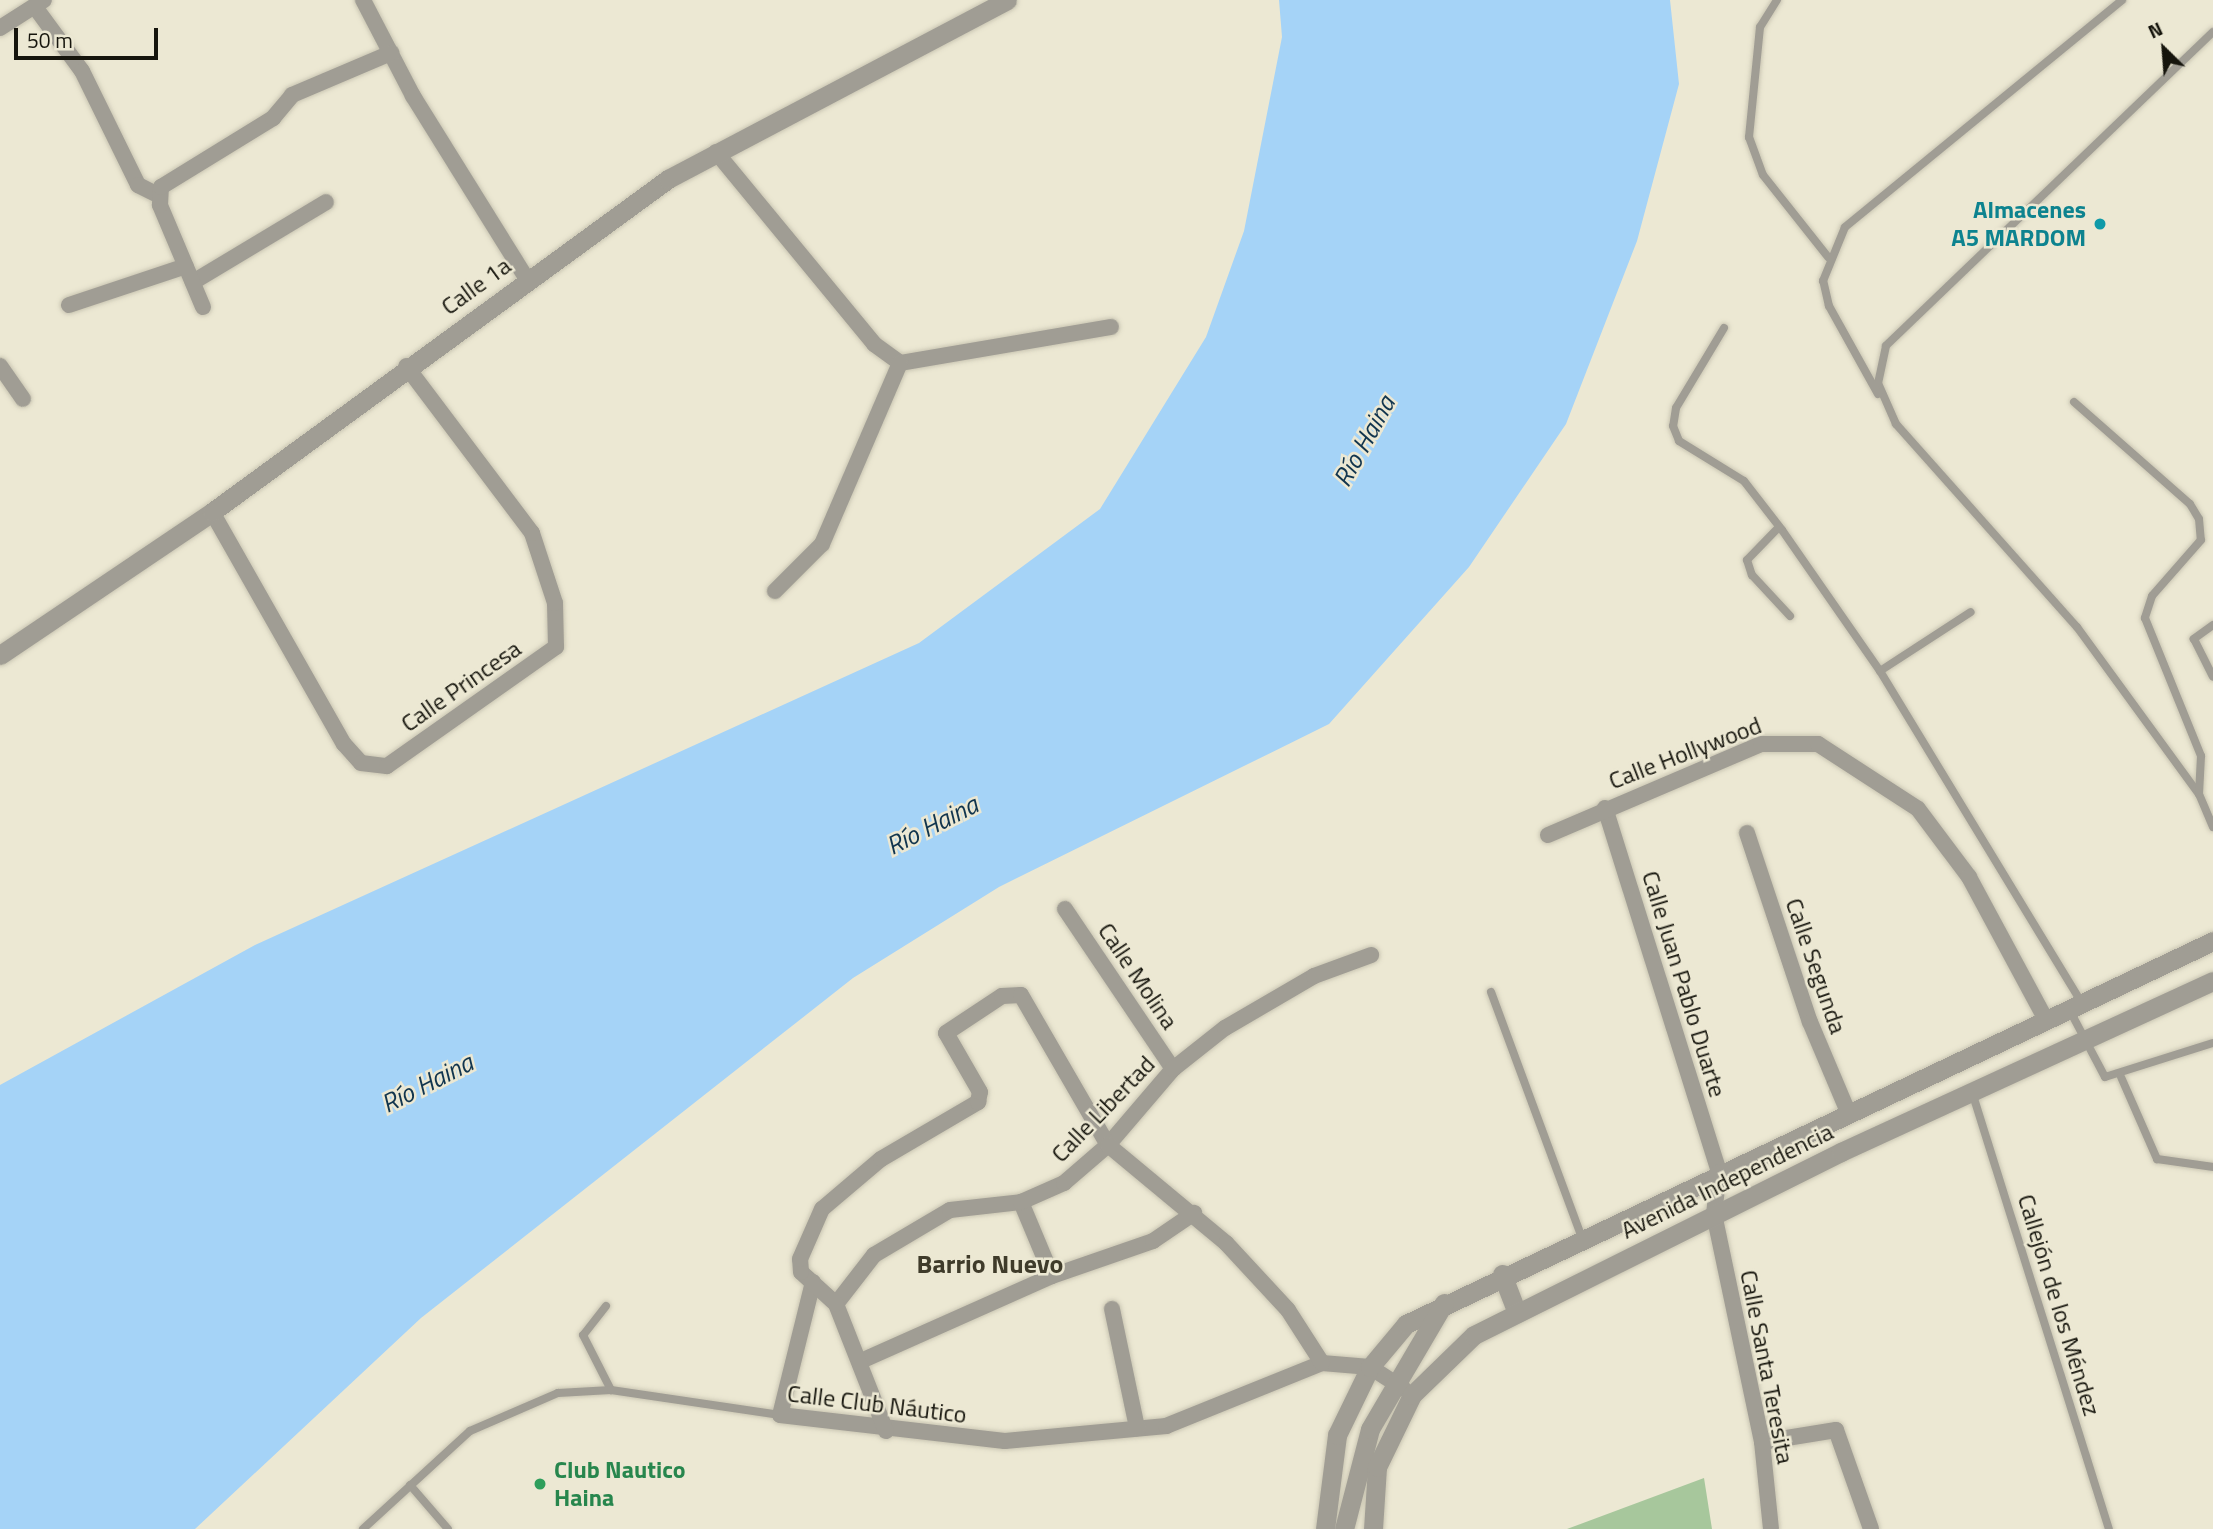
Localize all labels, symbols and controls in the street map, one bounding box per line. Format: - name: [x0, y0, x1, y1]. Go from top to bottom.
- scale bar: [18, 14, 161, 58]
- north arrow: [2129, 14, 2199, 84]
- text: N: [2143, 14, 2167, 45]
- text: 50 m: [27, 24, 73, 56]
- place label: Almacenes A5 MARDOM: [1951, 196, 2086, 252]
- marker: Almacenes A5 MARDOM: [2092, 216, 2108, 232]
- street label: Calle 1a: [436, 251, 516, 321]
- water label: Río Haina: [1326, 390, 1402, 492]
- street label: Calle Princesa: [395, 634, 527, 738]
- street label: Calle Hollywood: [1605, 711, 1765, 795]
- water label: Río Haina: [881, 789, 983, 861]
- street label: Calle Juan Pablo Duarte: [1636, 868, 1732, 1100]
- street label: Calle Segunda: [1779, 894, 1853, 1038]
- street label: Calle Molina: [1092, 917, 1184, 1035]
- water label: Río Haina: [376, 1047, 478, 1119]
- street label: Calle Libertad: [1045, 1050, 1161, 1168]
- street label: Avenida Independencia: [1616, 1117, 1838, 1245]
- street label: Callejón de los Méndez: [2012, 1191, 2106, 1419]
- district label: Barrio Nuevo: [917, 1248, 1063, 1280]
- street label: Calle Santa Teresita: [1734, 1268, 1800, 1466]
- street label: Calle Club Náutico: [786, 1379, 968, 1429]
- place label: Club Nautico Haina: [554, 1456, 686, 1512]
- marker: Club Nautico Haina: [532, 1476, 548, 1492]

